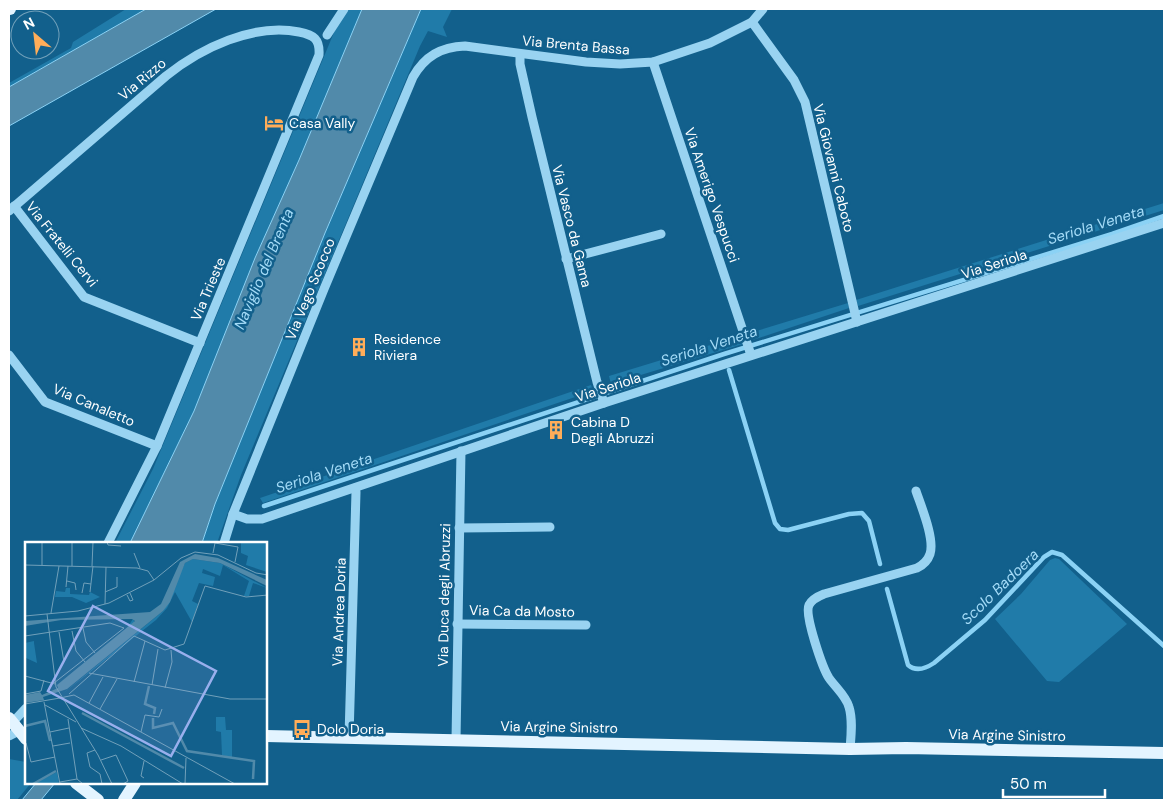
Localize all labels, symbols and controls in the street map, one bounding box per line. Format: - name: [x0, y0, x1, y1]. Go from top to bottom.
- north arrow: [10, 10, 60, 60]
- text: N: [20, 13, 38, 34]
- street label: Via Brenta Bassa: [521, 31, 631, 59]
- street label: Via Rizzo: [114, 54, 170, 104]
- street label: Via Giovanni Caboto: [809, 102, 859, 234]
- hotel icon: Casa Vally: [263, 112, 285, 134]
- place label: Casa Vally: [289, 114, 355, 132]
- street label: Via Amerigo Vespucci: [680, 125, 744, 265]
- street label: Via Vasco da Gama: [548, 163, 596, 289]
- street label: Via Fratelli Cervi: [22, 198, 102, 290]
- water label: Seriola Veneta: [1045, 201, 1147, 249]
- water label: Naviglio del Brenta: [229, 205, 299, 333]
- street label: Via Vego Scocco: [281, 235, 339, 343]
- street label: Via Seriola: [959, 245, 1029, 283]
- street label: Via Trieste: [187, 254, 230, 324]
- water label: Seriola Veneta: [658, 321, 760, 371]
- place label: Residence Riviera: [374, 330, 441, 364]
- building icon: Residence Riviera: [348, 336, 370, 358]
- street label: Via Seriola: [573, 368, 643, 406]
- street label: Via Canaletto: [50, 380, 138, 430]
- place label: Cabina D Degli Abruzzi: [571, 413, 654, 447]
- building icon: Cabina D Degli Abruzzi: [545, 419, 567, 441]
- water label: Seriola Veneta: [273, 448, 375, 498]
- street label: Via Duca degli Abruzzi: [434, 523, 454, 667]
- inset map: [25, 542, 268, 784]
- water label: Scolo Badoera: [957, 545, 1043, 629]
- street label: Via Andrea Doria: [328, 557, 350, 667]
- street label: Via Ca da Mosto: [469, 601, 575, 621]
- street label: Via Argine Sinistro: [500, 717, 618, 737]
- bus stop icon: Dolo Doria: [291, 718, 313, 740]
- place label: Dolo Doria: [317, 720, 384, 738]
- street label: Via Argine Sinistro: [948, 725, 1066, 745]
- scale bar: [1003, 766, 1106, 798]
- text: 50 m: [1010, 774, 1047, 794]

